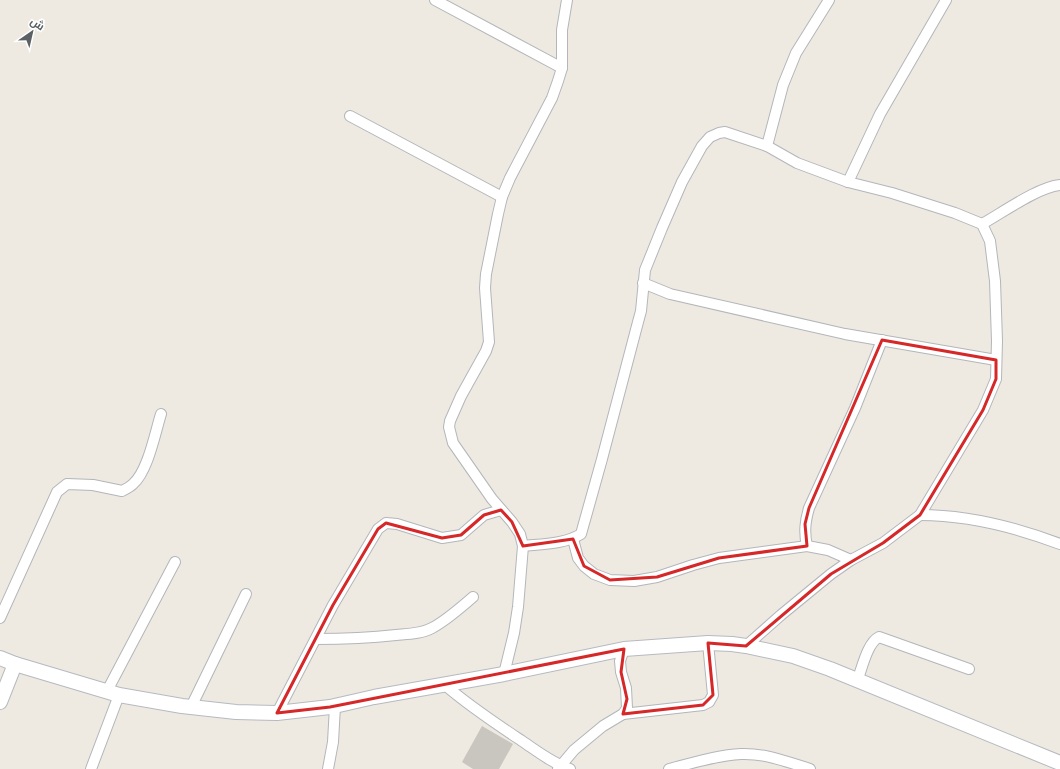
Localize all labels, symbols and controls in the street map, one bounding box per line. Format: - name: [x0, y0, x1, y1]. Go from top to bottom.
- north arrow: [12, 12, 52, 52]
- text: ش: [28, 13, 48, 33]

